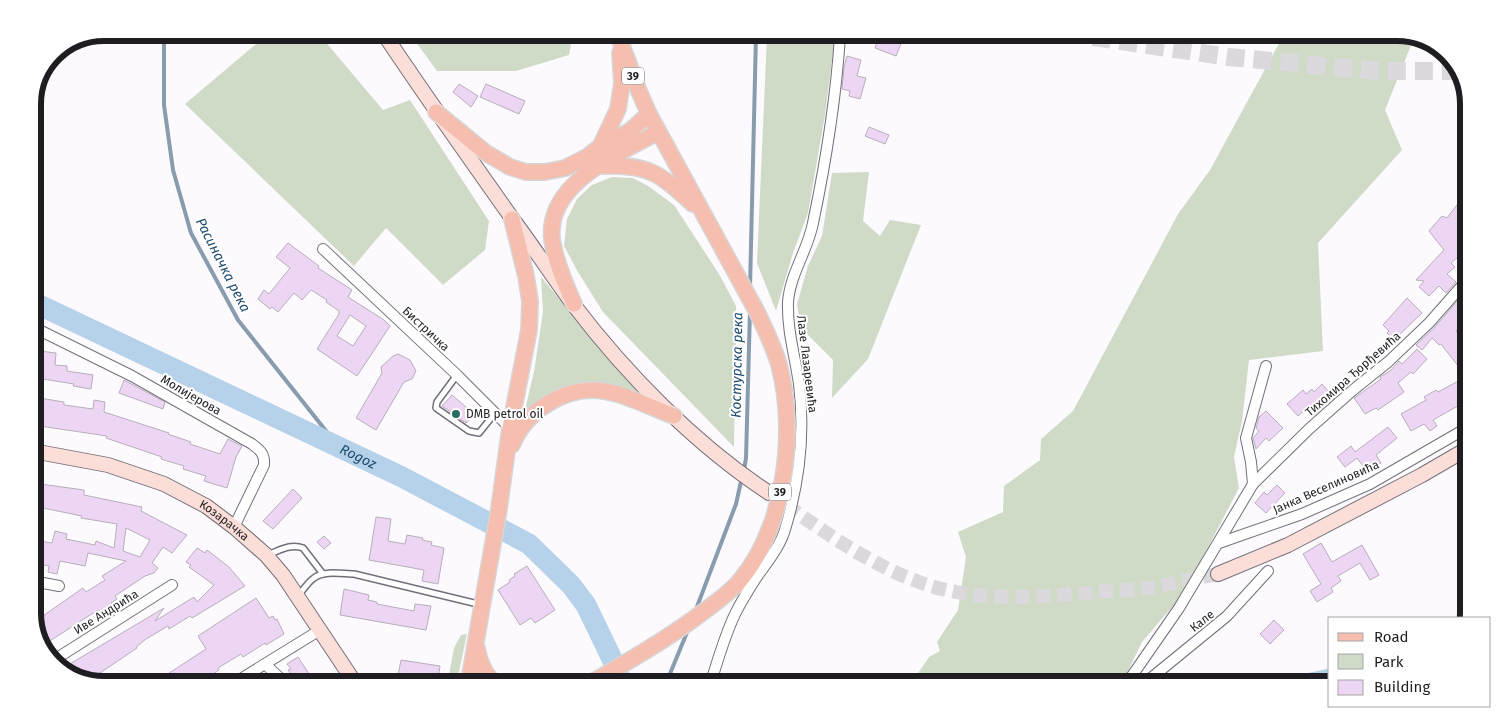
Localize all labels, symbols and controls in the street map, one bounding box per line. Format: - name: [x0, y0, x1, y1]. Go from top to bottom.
- road number: 39: [622, 68, 644, 84]
- water label: Расиначка река: [192, 215, 254, 315]
- street label: Бистричка: [400, 304, 452, 354]
- water label: Костурска река: [728, 312, 746, 418]
- street label: Лазе Лазаревића: [794, 314, 820, 414]
- street label: Тихомира Ђорђевића: [1302, 329, 1404, 419]
- street label: Молијерова: [158, 372, 224, 418]
- place label: DMB petrol oil: [466, 407, 544, 421]
- marker: DMB petrol oil: [450, 408, 462, 420]
- water label: Rogoz: [337, 440, 380, 473]
- street label: Јанка Веселиновића: [1271, 457, 1381, 517]
- road number: 39: [769, 484, 791, 501]
- street label: Козарачка: [197, 497, 252, 544]
- street label: Иве Андрића: [71, 587, 141, 637]
- street label: Кале: [1187, 607, 1217, 635]
- legend: [1328, 617, 1491, 707]
- text: Road: [1374, 628, 1409, 646]
- text: Park: [1374, 653, 1404, 671]
- text: Building: [1374, 678, 1430, 696]

